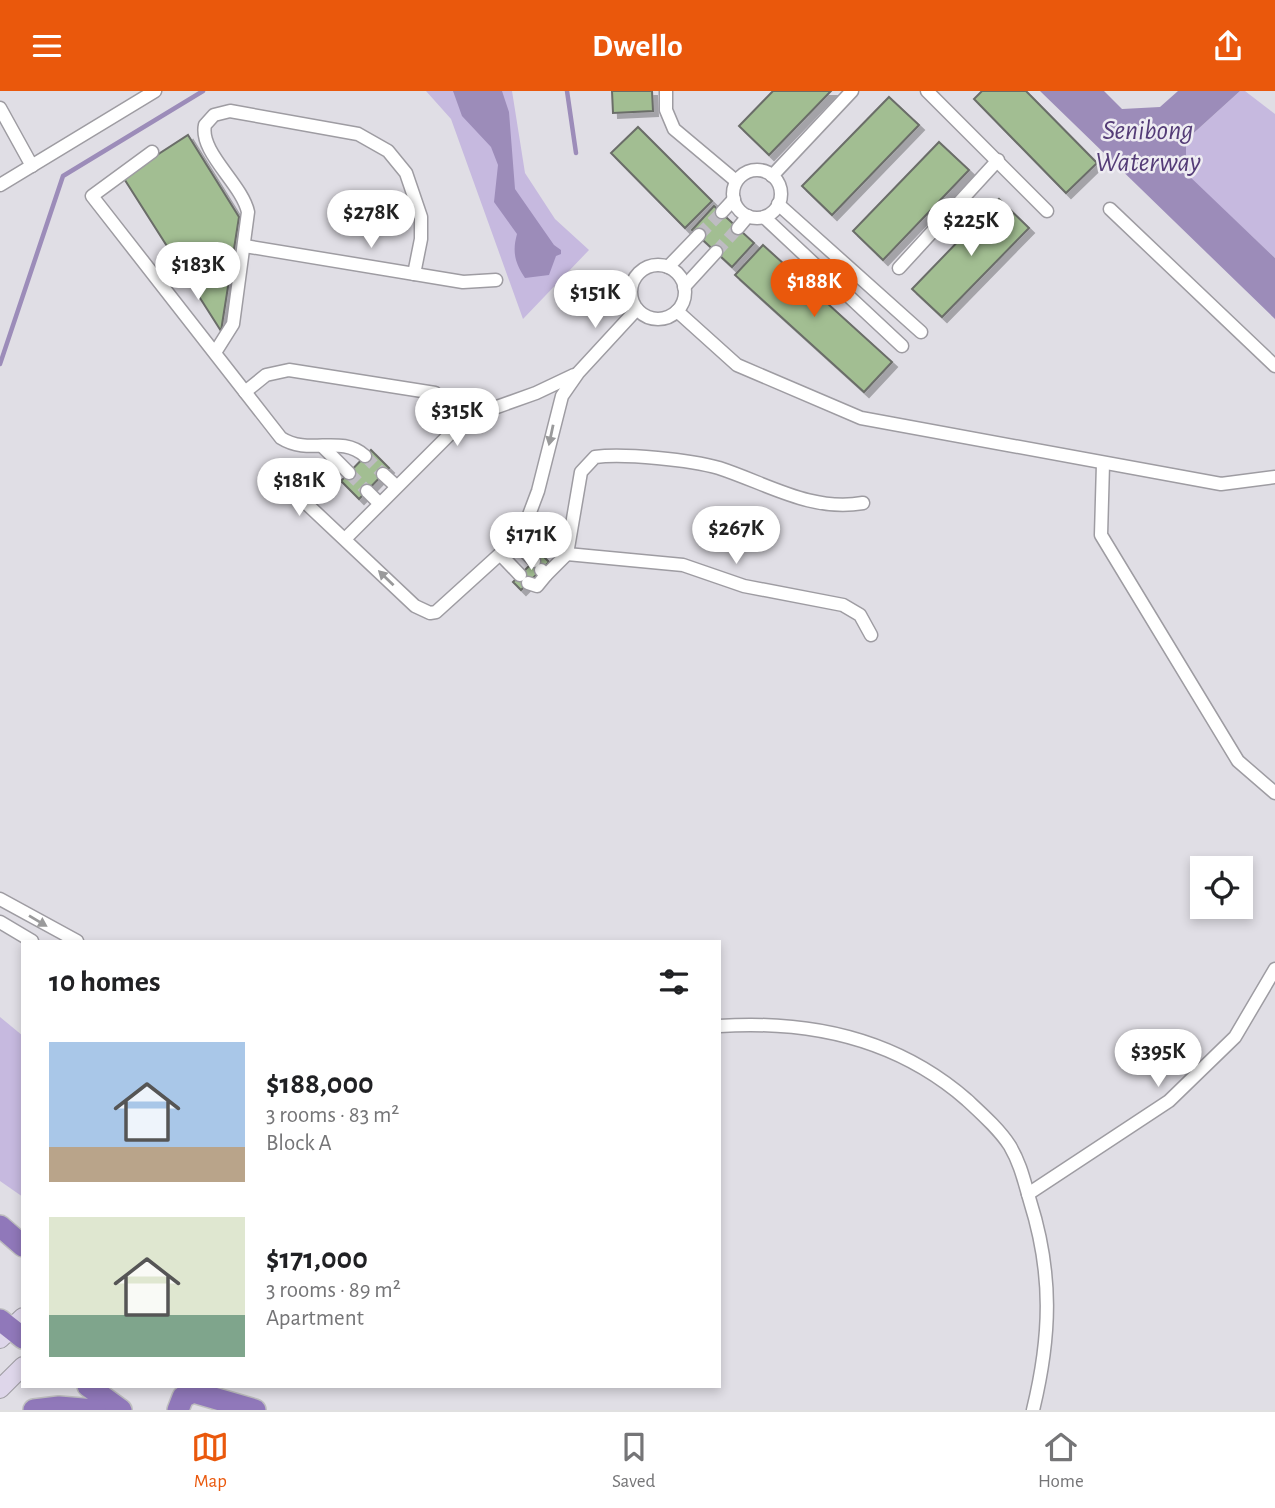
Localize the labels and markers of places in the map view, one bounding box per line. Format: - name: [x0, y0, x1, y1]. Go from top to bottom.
- pin: $278K: [322, 191, 420, 250]
- pin: $225K: [922, 199, 1020, 258]
- pin: $183K: [149, 243, 247, 302]
- pin: $188K: [765, 259, 863, 319]
- pin: $151K: [546, 271, 644, 330]
- pin: $315K: [408, 389, 506, 448]
- pin: $181K: [250, 459, 348, 518]
- pin: $267K: [687, 507, 785, 566]
- pin: $171K: [482, 512, 580, 572]
- pin: $395K: [1109, 1030, 1207, 1089]

